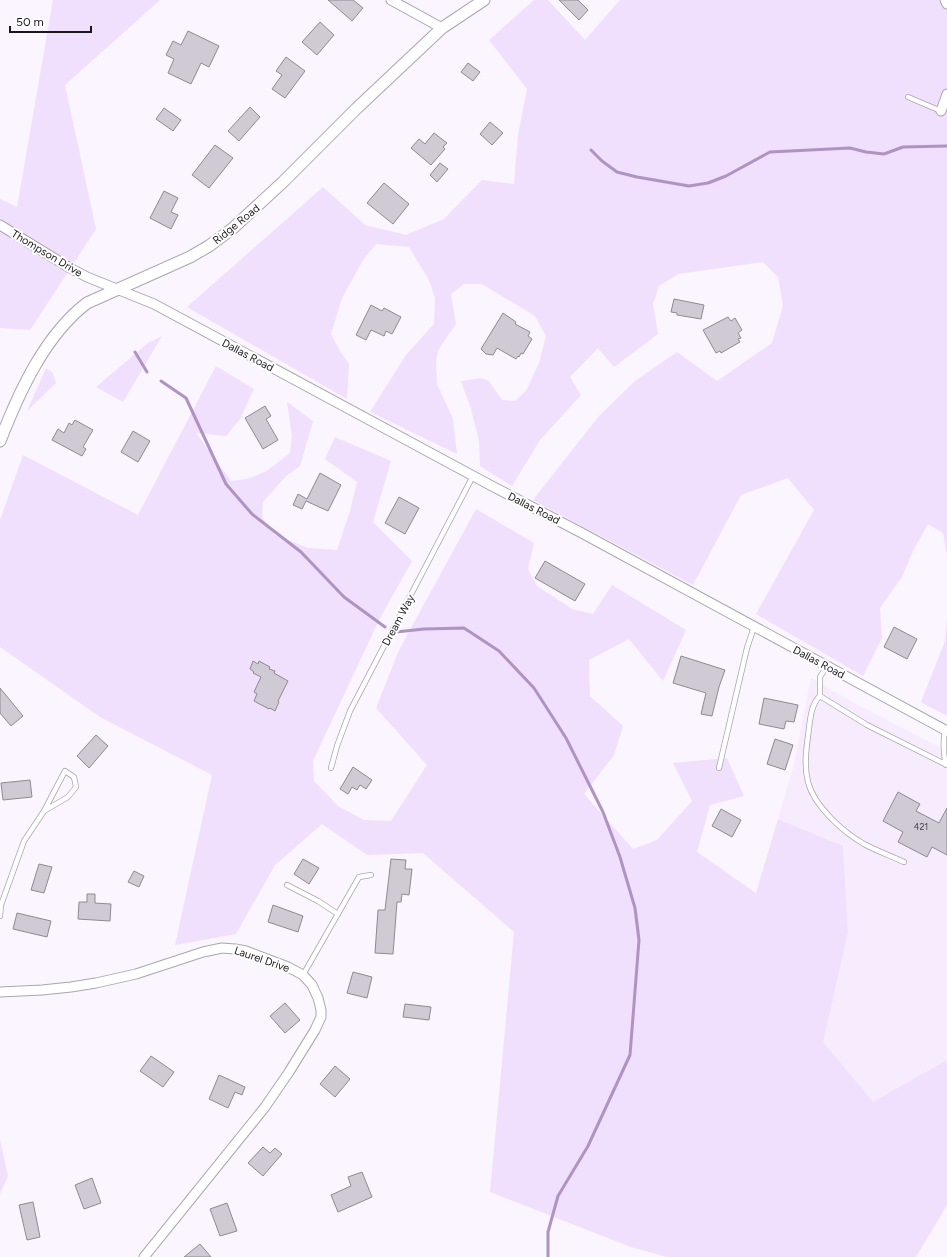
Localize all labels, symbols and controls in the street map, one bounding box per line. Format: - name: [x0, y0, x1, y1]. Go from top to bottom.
- scale bar: [10, 8, 91, 34]
- text: 50 m: [16, 15, 44, 29]
- street label: Ridge Road: [210, 202, 262, 247]
- street label: Thompson Drive: [9, 227, 84, 280]
- street label: Dallas Road: [220, 336, 276, 375]
- street label: Dallas Road: [506, 490, 562, 527]
- street label: Dream Way: [379, 592, 418, 648]
- street label: Dallas Road: [791, 643, 847, 682]
- house number: 421: [914, 821, 928, 832]
- street label: Laurel Drive: [232, 944, 291, 975]

